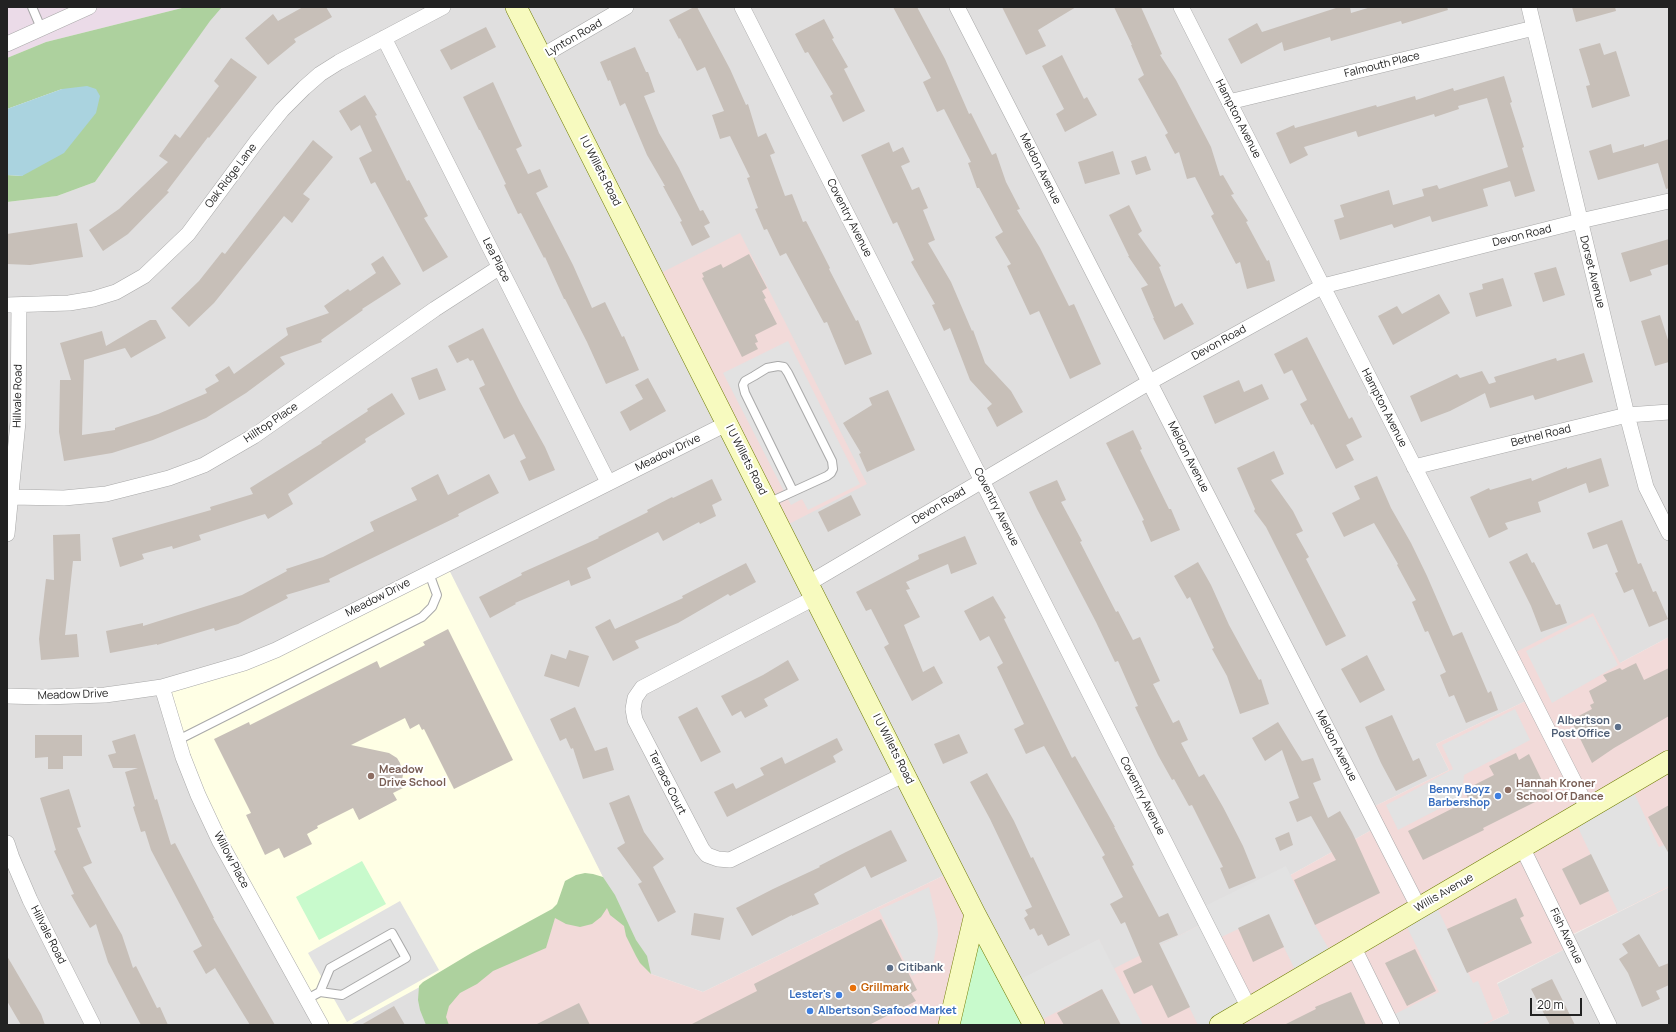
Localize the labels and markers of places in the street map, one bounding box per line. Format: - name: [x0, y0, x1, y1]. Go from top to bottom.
- place label: Albertson Post Office: [1551, 714, 1610, 740]
- marker: Albertson Post Office: [1613, 722, 1623, 732]
- place label: Meadow Drive School: [379, 763, 446, 789]
- marker: Meadow Drive School: [366, 771, 376, 781]
- place label: Hannah Kroner School Of Dance: [1516, 777, 1604, 803]
- place label: Benny Boyz Barbershop: [1428, 783, 1490, 809]
- marker: Hannah Kroner School Of Dance: [1503, 785, 1513, 795]
- marker: Benny Boyz Barbershop: [1493, 791, 1503, 801]
- place label: Citibank: [898, 961, 943, 975]
- marker: Citibank: [885, 963, 895, 973]
- place label: Grillmark: [861, 981, 909, 995]
- marker: Grillmark: [848, 983, 858, 993]
- place label: Lester's: [789, 988, 831, 1002]
- marker: Lester's: [834, 990, 844, 1000]
- place label: Albertson Seafood Market: [818, 1004, 957, 1018]
- marker: Albertson Seafood Market: [805, 1006, 815, 1016]

